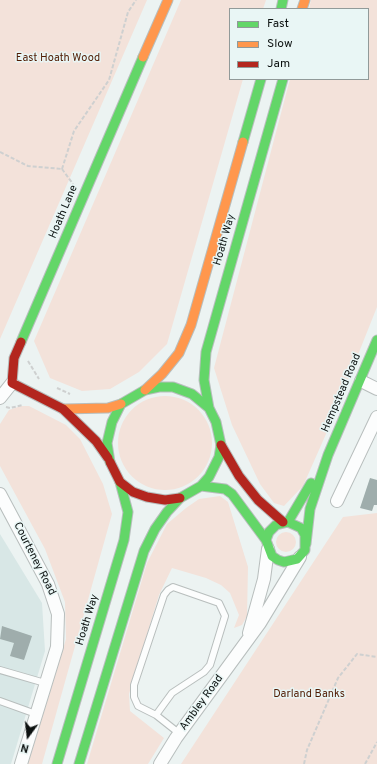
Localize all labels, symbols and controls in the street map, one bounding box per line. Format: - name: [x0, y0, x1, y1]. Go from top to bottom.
- legend: [229, 8, 369, 80]
- text: Fast: [267, 16, 289, 32]
- text: Slow: [267, 36, 293, 52]
- park label: East Hoath Wood: [16, 52, 100, 66]
- text: Jam: [267, 56, 290, 72]
- street label: Hoath Lane: [47, 183, 81, 241]
- street label: Hoath Way: [211, 213, 239, 267]
- street label: Hempstead Road: [319, 352, 365, 434]
- street label: Courteney Road: [10, 520, 58, 598]
- street label: Hoath Way: [74, 593, 102, 647]
- street label: Ambley Road: [177, 673, 227, 733]
- park label: Darland Banks: [273, 688, 345, 702]
- north arrow: [8, 716, 48, 756]
- text: N: [19, 740, 31, 755]

